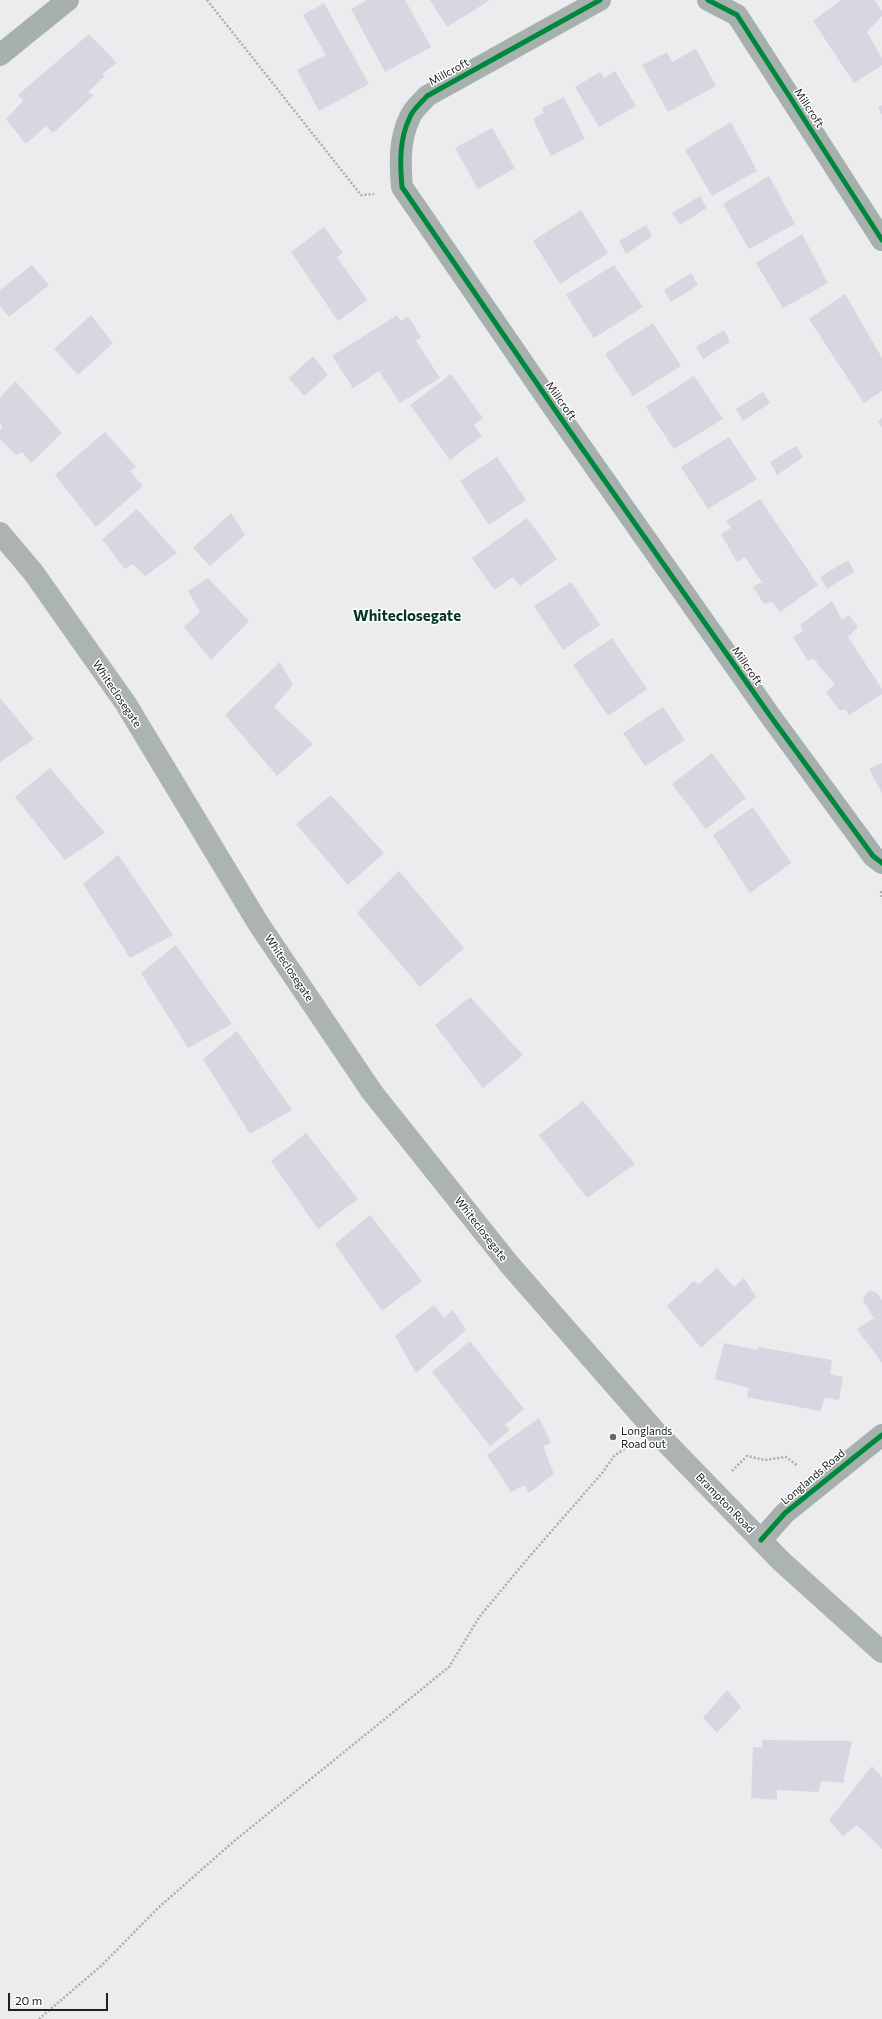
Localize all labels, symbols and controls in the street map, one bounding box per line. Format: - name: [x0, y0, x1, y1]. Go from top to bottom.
- street label: Millcroft: [427, 56, 471, 88]
- street label: Millcroft: [791, 86, 827, 130]
- street label: Millcroft: [543, 379, 579, 423]
- district label: Whiteclosegate: [353, 607, 461, 625]
- street label: Millcroft: [729, 644, 765, 688]
- street label: Whiteclosegate: [90, 658, 144, 730]
- street label: Whiteclosegate: [262, 932, 316, 1004]
- street label: Whiteclosegate: [452, 1194, 510, 1264]
- place label: Longlands Road out: [621, 1424, 672, 1450]
- marker: Longlands Road out: [608, 1432, 618, 1442]
- street label: Longlands Road: [778, 1447, 848, 1507]
- street label: Brampton Road: [693, 1470, 757, 1536]
- scale bar: [10, 1985, 110, 2011]
- text: 20 m: [15, 1993, 42, 2007]

